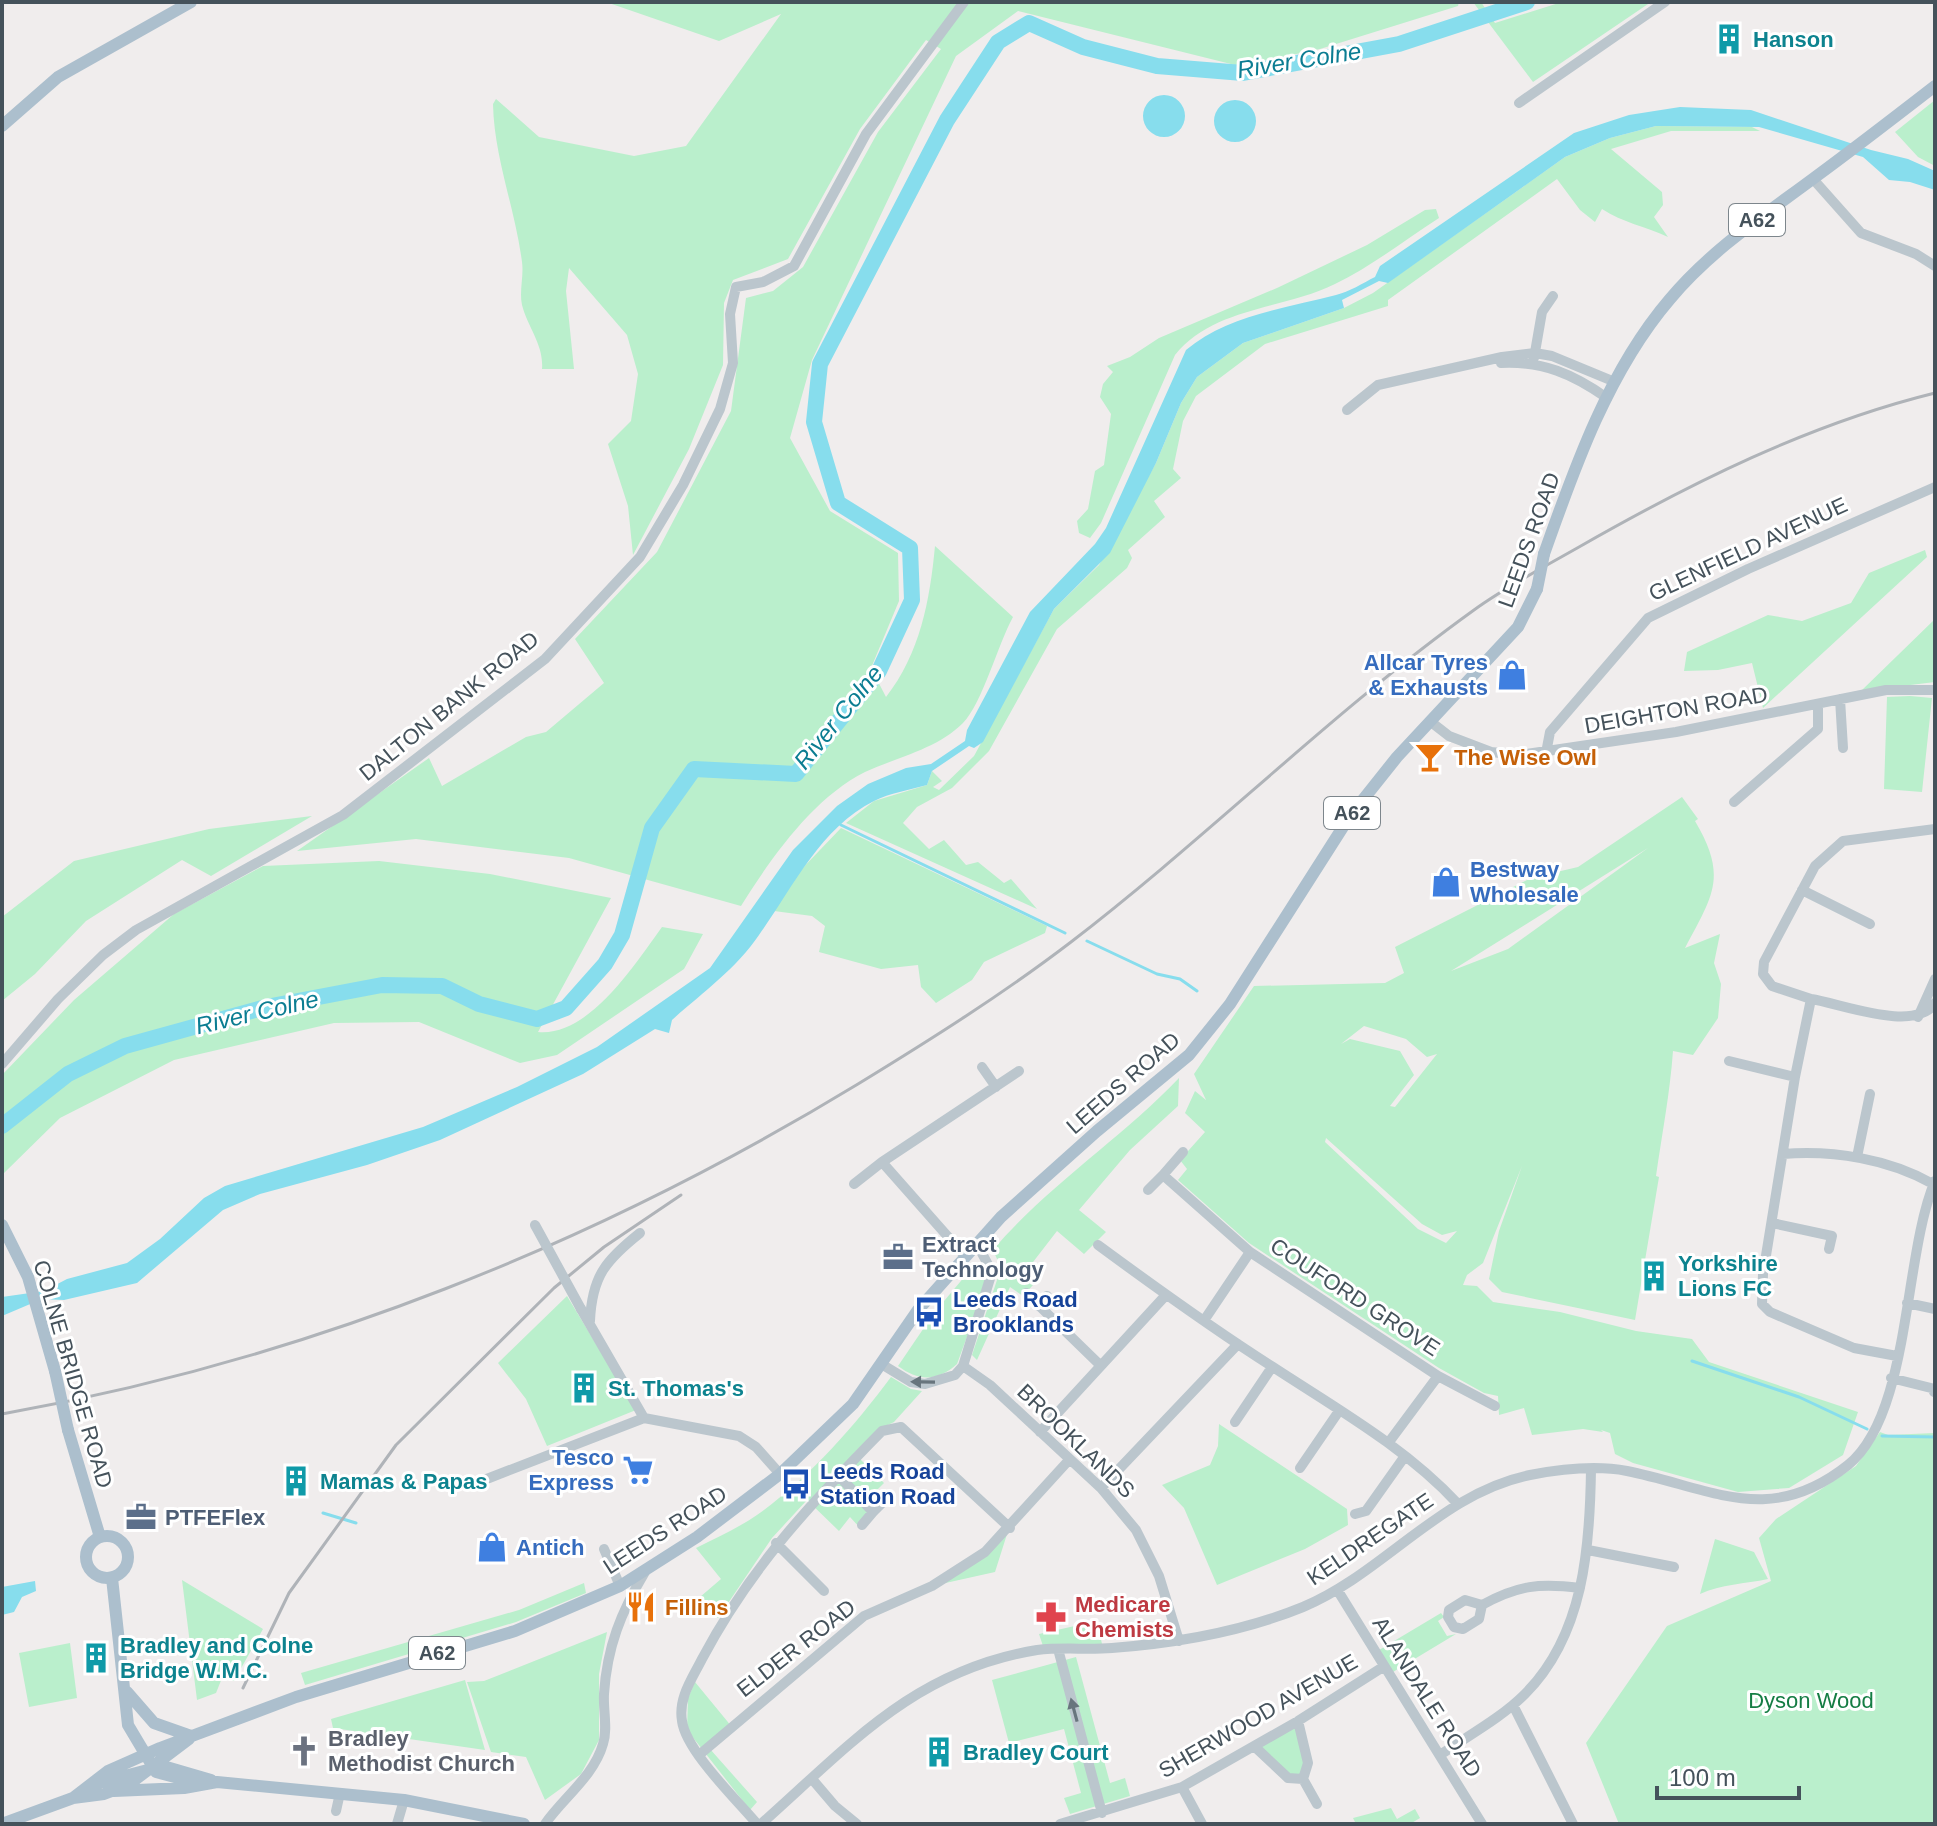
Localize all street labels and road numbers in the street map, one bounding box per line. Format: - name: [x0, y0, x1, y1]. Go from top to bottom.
- road number: A62: [1729, 204, 1785, 236]
- street label: LEEDS ROAD: [1493, 469, 1565, 611]
- street label: GLENFIELD AVENUE: [1645, 492, 1851, 606]
- street label: DALTON BANK ROAD: [355, 626, 543, 786]
- street label: DEIGHTON ROAD: [1583, 682, 1769, 738]
- road number: A62: [1324, 797, 1380, 829]
- street label: LEEDS ROAD: [1061, 1027, 1185, 1139]
- street label: COUFORD GROVE: [1266, 1233, 1444, 1361]
- street label: COLNE BRIDGE ROAD: [28, 1257, 118, 1491]
- street label: BROOKLANDS: [1012, 1379, 1140, 1503]
- street label: LEEDS ROAD: [599, 1481, 731, 1579]
- street label: KELDREGATE: [1302, 1488, 1438, 1590]
- street label: ELDER ROAD: [732, 1594, 860, 1702]
- street label: ALANDALE ROAD: [1367, 1612, 1487, 1782]
- road number: A62: [409, 1637, 465, 1669]
- street label: SHERWOOD AVENUE: [1154, 1649, 1362, 1783]

